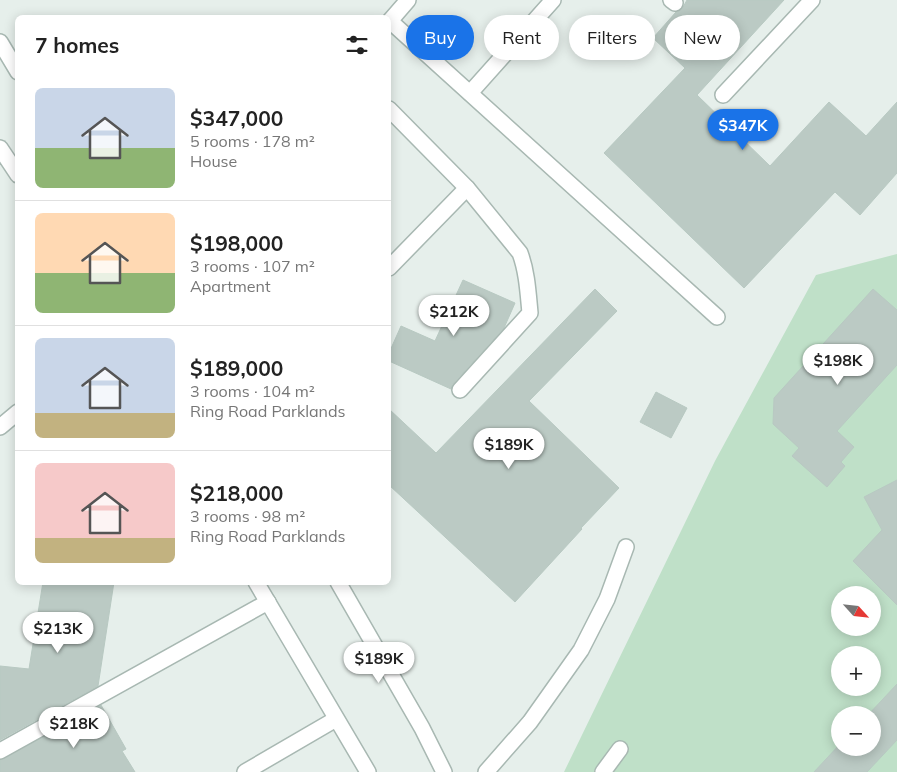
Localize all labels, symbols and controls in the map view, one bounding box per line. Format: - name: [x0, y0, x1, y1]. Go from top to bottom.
- chip: Buy: [406, 15, 474, 60]
- chip: Rent: [484, 15, 559, 60]
- chip: Filters: [569, 15, 655, 60]
- chip: New: [665, 15, 740, 60]
- icon: filters: [343, 31, 371, 59]
- text: 7 homes: [35, 32, 119, 58]
- text: $347,000: [190, 105, 283, 131]
- icon: home: [75, 108, 135, 168]
- pin: $347K: [708, 108, 778, 151]
- text: $347K: [718, 115, 768, 135]
- text: 5 rooms · 178 m²: [190, 131, 315, 151]
- text: House: [190, 151, 237, 171]
- text: $198,000: [190, 230, 283, 256]
- icon: home: [75, 233, 135, 293]
- text: 3 rooms · 107 m²: [190, 256, 315, 276]
- text: Apartment: [190, 276, 271, 296]
- pin: $212K: [419, 294, 489, 337]
- text: $212K: [429, 301, 479, 321]
- pin: $198K: [803, 344, 873, 386]
- text: $198K: [813, 350, 863, 370]
- text: $189,000: [190, 355, 283, 381]
- icon: home: [75, 358, 135, 418]
- text: 3 rooms · 104 m²: [190, 381, 315, 401]
- text: Ring Road Parklands: [190, 401, 345, 421]
- pin: $189K: [474, 428, 544, 470]
- text: $189K: [484, 434, 534, 454]
- text: $218,000: [190, 480, 283, 506]
- icon: home: [75, 483, 135, 543]
- text: 3 rooms · 98 m²: [190, 506, 305, 526]
- text: Ring Road Parklands: [190, 526, 345, 546]
- north arrow: [831, 586, 881, 636]
- map controls: [831, 586, 881, 756]
- pin: $213K: [23, 612, 93, 654]
- text: $213K: [33, 618, 83, 638]
- pin: $189K: [344, 642, 414, 684]
- button: +: [831, 646, 881, 696]
- text: $189K: [354, 648, 404, 668]
- pin: $218K: [39, 706, 109, 749]
- button: −: [831, 706, 881, 756]
- text: $218K: [49, 713, 99, 733]

